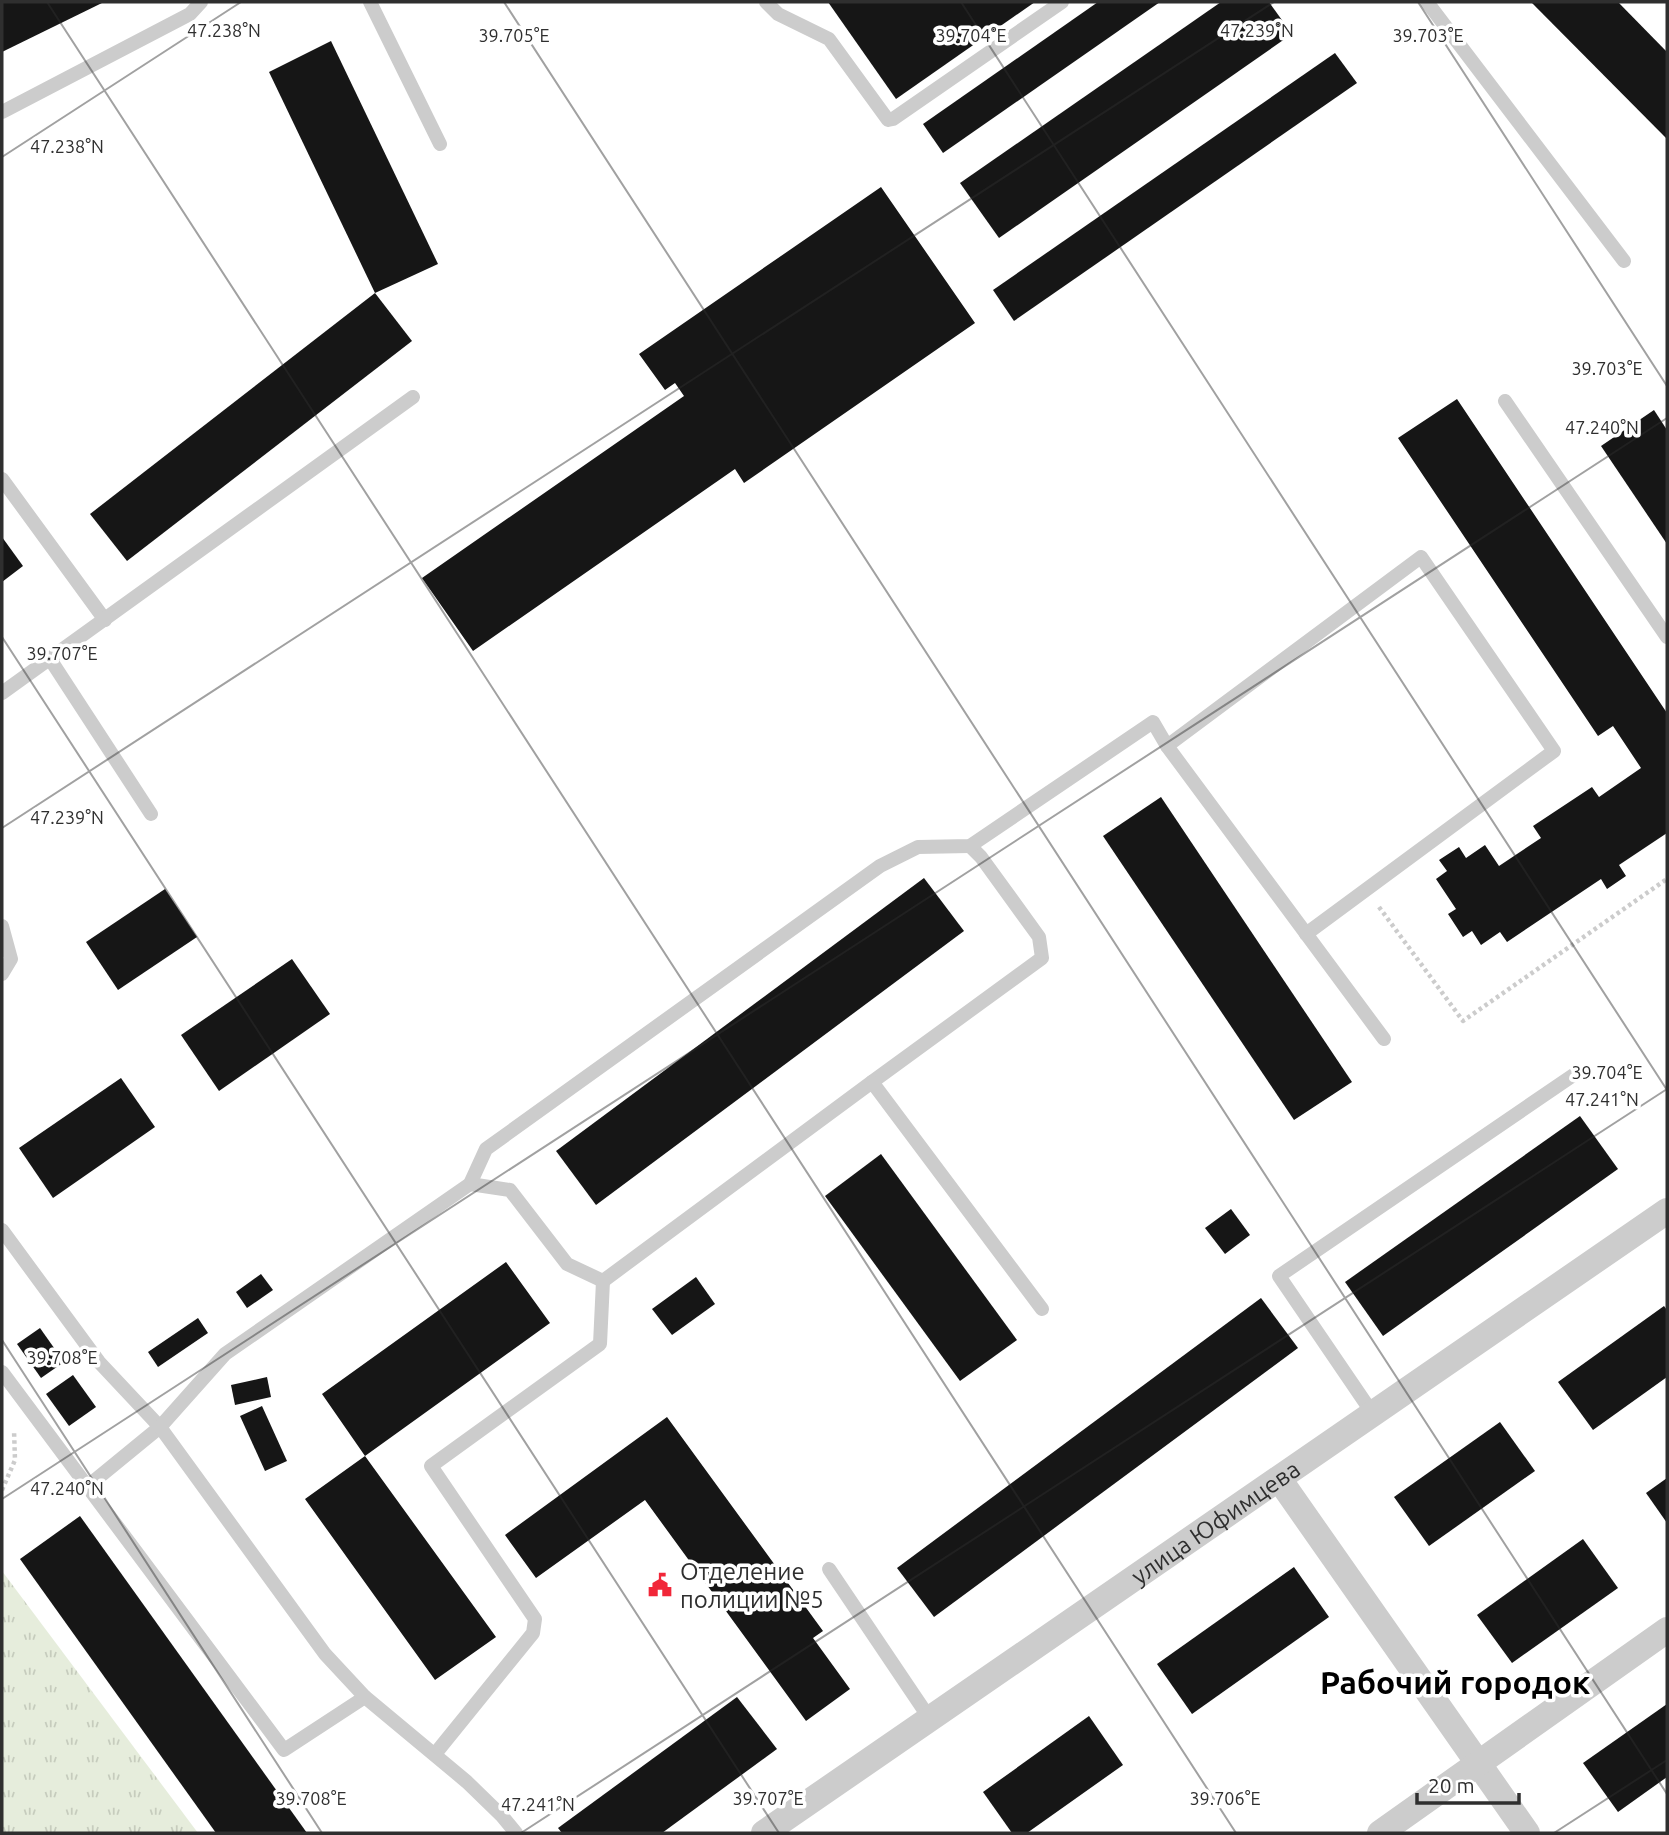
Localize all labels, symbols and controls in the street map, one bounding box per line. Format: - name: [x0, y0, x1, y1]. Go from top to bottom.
- text: 47.238°N: [187, 20, 261, 40]
- text: 47.239°N: [1220, 20, 1294, 40]
- text: 39.705°E: [478, 25, 550, 45]
- text: 39.704°E: [935, 25, 1007, 45]
- text: 39.703°E: [1392, 25, 1464, 45]
- text: 47.238°N: [30, 136, 104, 156]
- text: 39.703°E: [1571, 358, 1643, 378]
- text: 47.240°N: [1565, 417, 1639, 437]
- text: 39.707°E: [26, 643, 98, 663]
- text: 47.239°N: [30, 807, 104, 827]
- text: 39.704°E: [1571, 1062, 1643, 1082]
- text: 47.241°N: [1565, 1089, 1639, 1109]
- text: 39.708°E: [26, 1347, 98, 1367]
- street label: улица Юфимцева: [1126, 1455, 1305, 1590]
- text: 47.240°N: [30, 1478, 104, 1498]
- place label: Отделение полиции №5: [680, 1558, 824, 1613]
- public building icon: Отделение полиции №5: [646, 1571, 674, 1599]
- district label: Рабочий городок: [1320, 1664, 1590, 1700]
- scale bar: [1417, 1762, 1518, 1806]
- text: 20 m: [1428, 1773, 1475, 1797]
- text: 39.708°E: [275, 1788, 347, 1808]
- text: 39.707°E: [732, 1788, 804, 1808]
- text: 39.706°E: [1189, 1788, 1261, 1808]
- text: 47.241°N: [501, 1794, 575, 1814]

